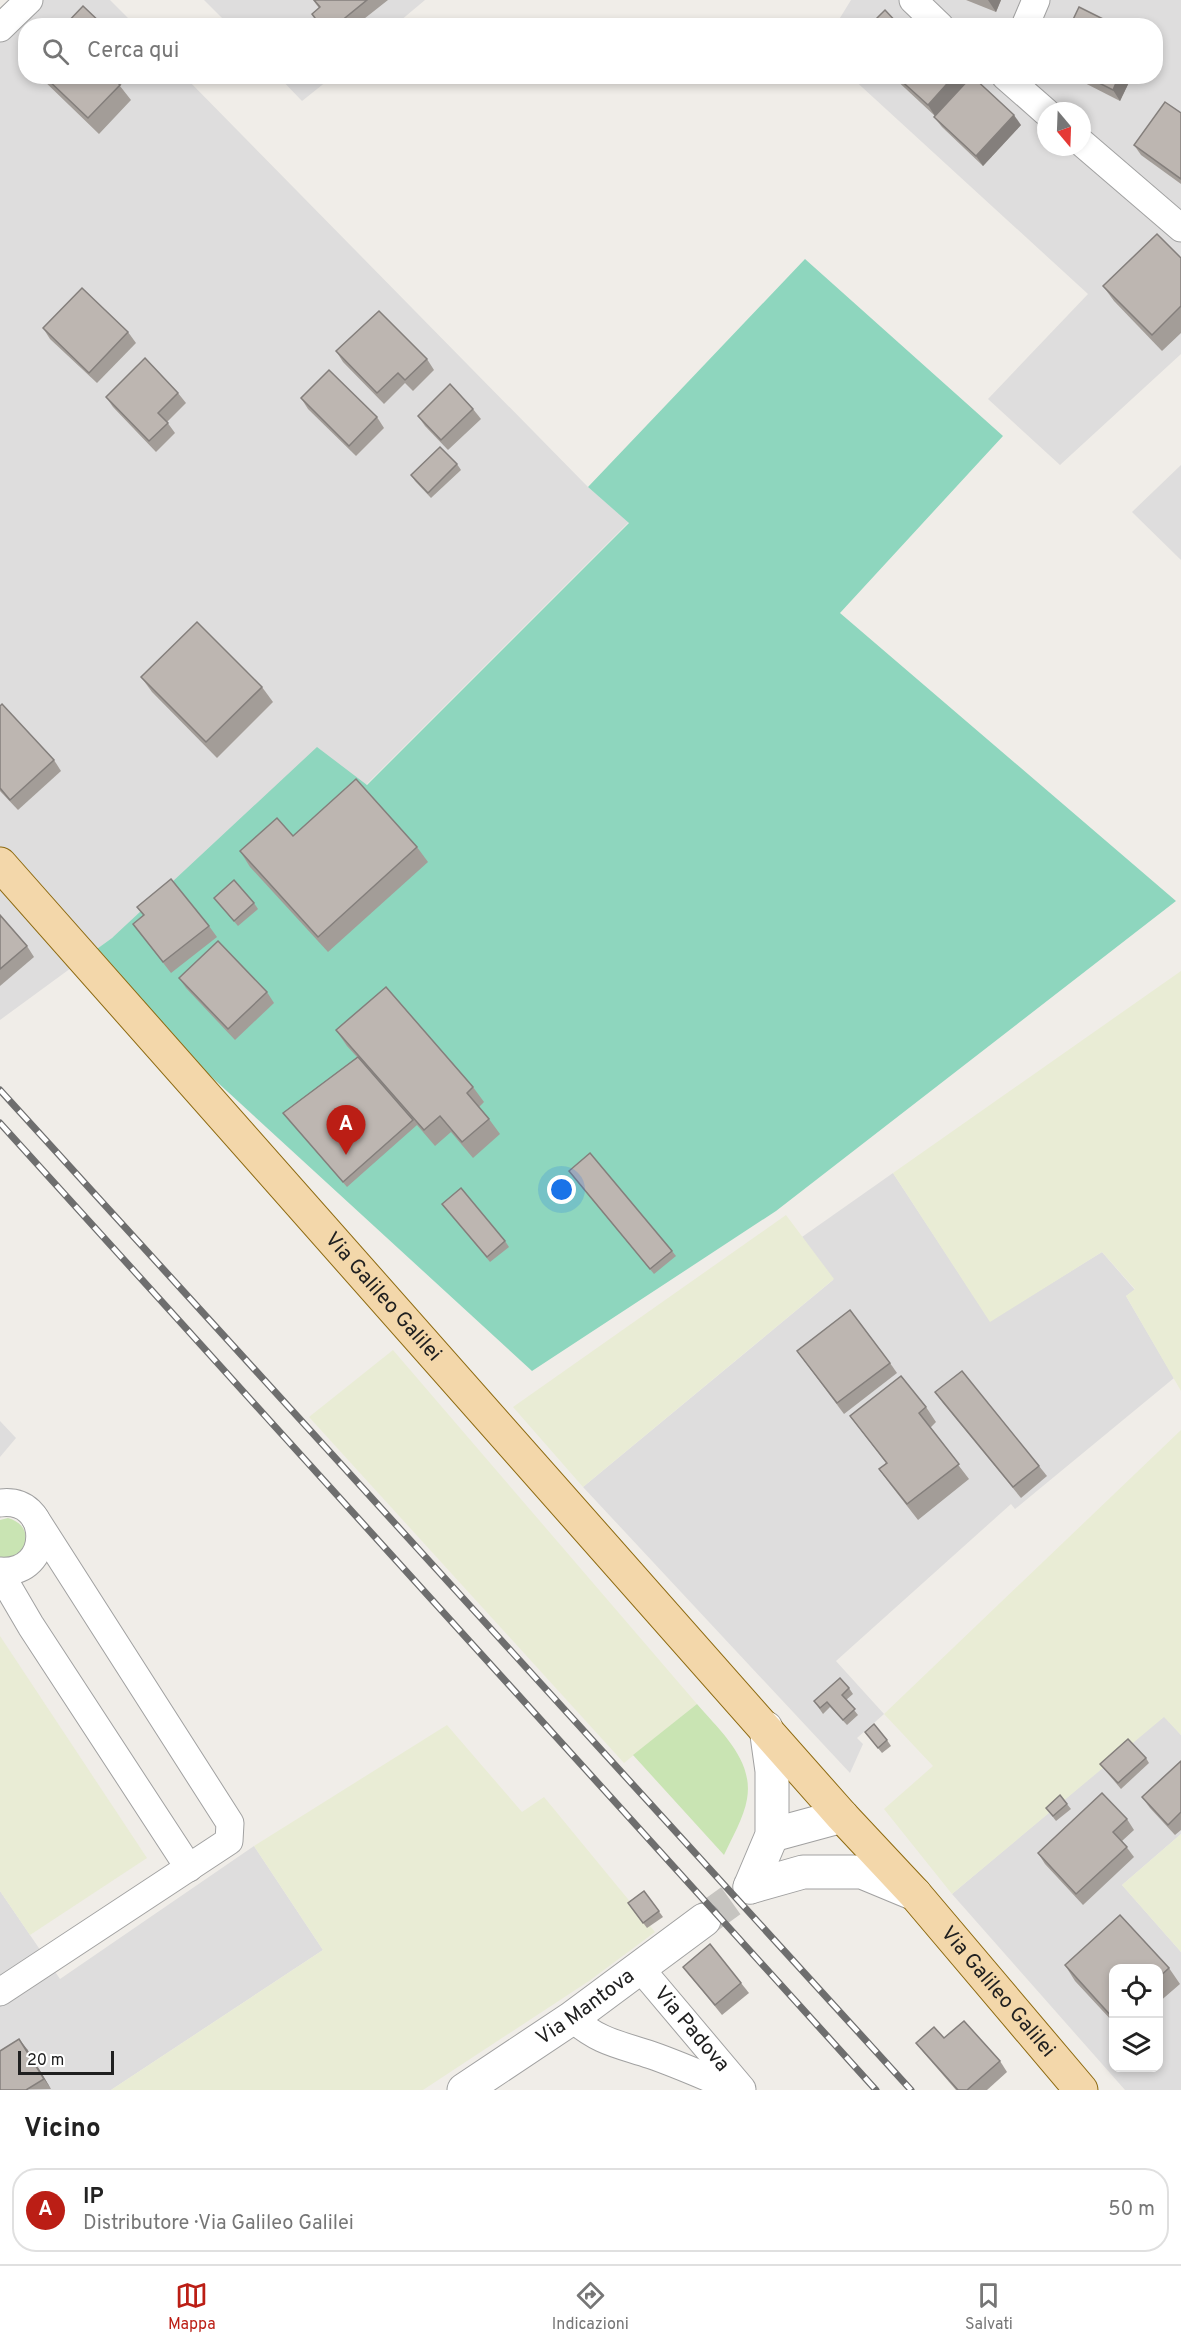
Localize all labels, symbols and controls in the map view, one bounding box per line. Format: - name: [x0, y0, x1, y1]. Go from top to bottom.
- search box: [18, 18, 1163, 84]
- icon: search: [39, 35, 72, 68]
- text: Cerca qui: [87, 38, 179, 65]
- north arrow: [1037, 102, 1091, 156]
- pin: A: [326, 1106, 366, 1155]
- your location: [547, 1175, 576, 1204]
- street label: Via Galileo Galilei: [319, 1227, 447, 1367]
- street label: Via Galileo Galilei: [935, 1921, 1061, 2063]
- street label: Via Mantova: [531, 1963, 640, 2052]
- map controls: [1109, 1964, 1163, 2072]
- button: locate: [1109, 1964, 1163, 2018]
- street label: Via Padova: [648, 1981, 735, 2078]
- button: layers: [1109, 2018, 1163, 2072]
- scale bar: [18, 2048, 114, 2076]
- text: 20 m: [27, 2051, 64, 2071]
- text: Vicino: [24, 2113, 101, 2146]
- text: IP: [83, 2184, 104, 2211]
- text: A: [38, 2197, 53, 2223]
- text: 50 m: [1108, 2197, 1155, 2223]
- text: Distributore · Via Galileo Galilei: [83, 2211, 354, 2237]
- tab: Mappa: [168, 2279, 216, 2335]
- tab: Indicazioni: [552, 2279, 629, 2335]
- tab: Salvati: [965, 2279, 1013, 2335]

